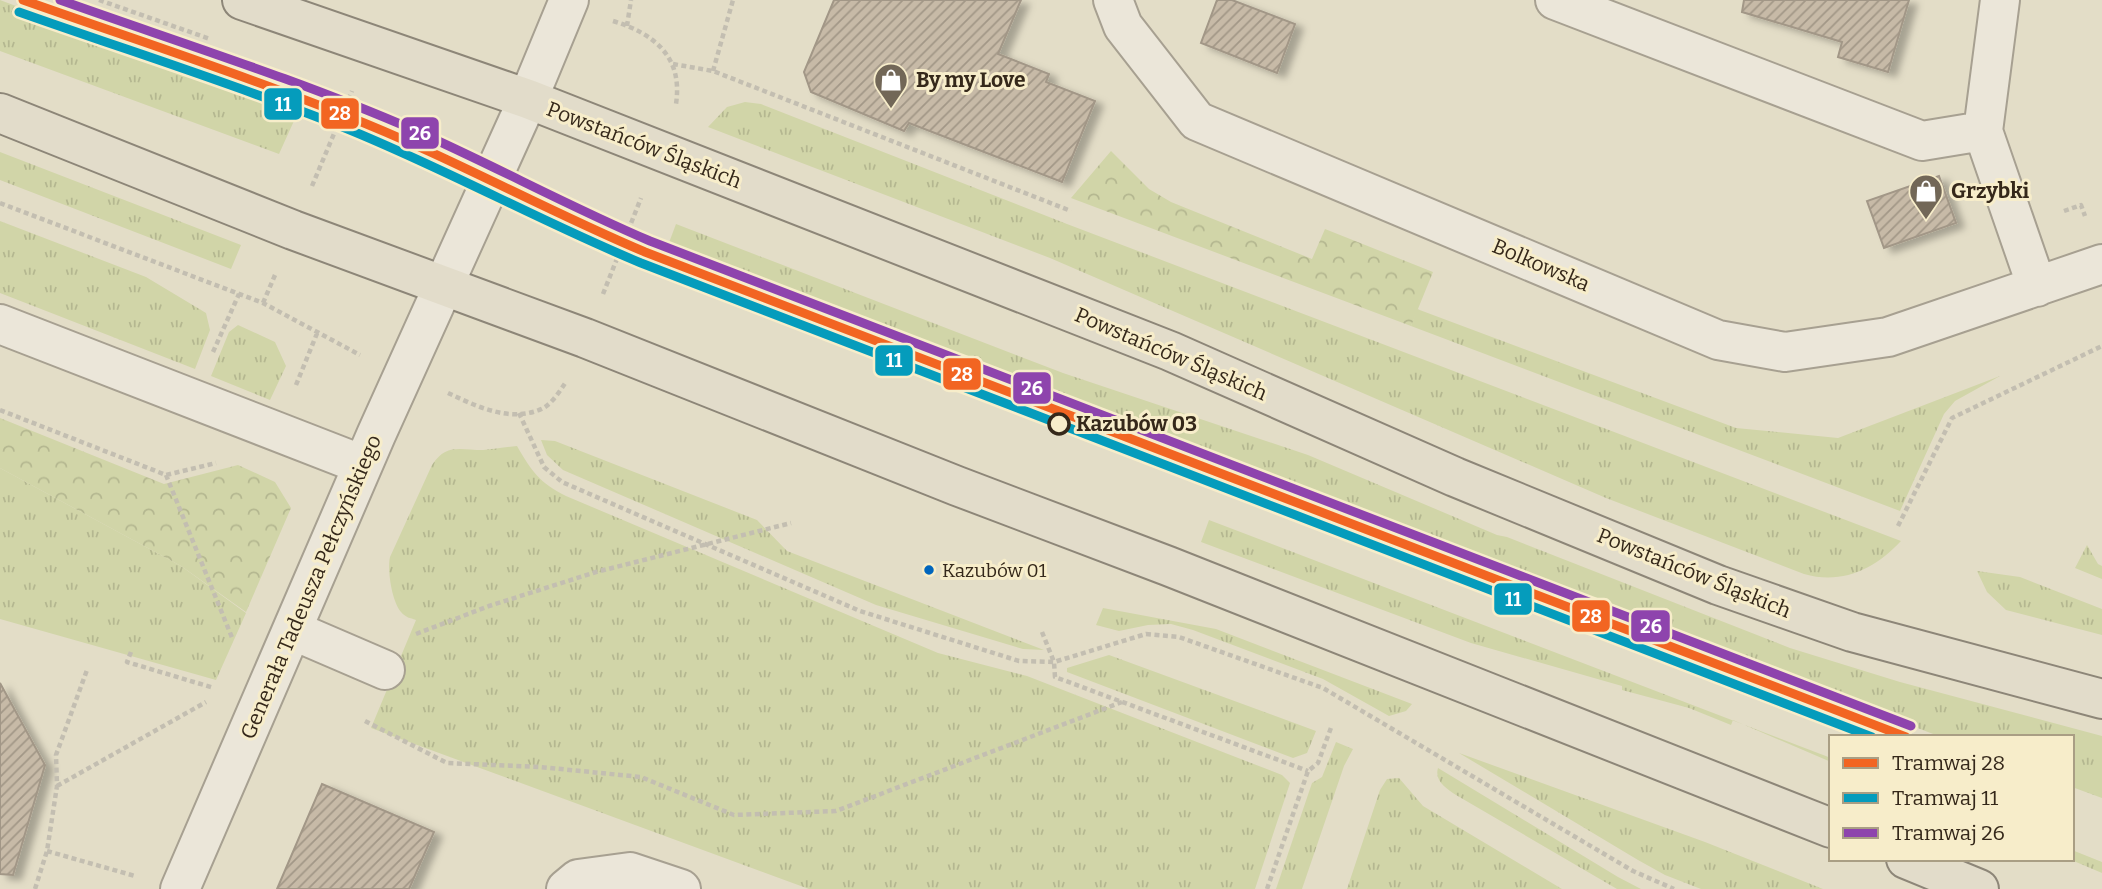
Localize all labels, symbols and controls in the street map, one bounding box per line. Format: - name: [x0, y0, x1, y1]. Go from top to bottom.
- shop icon: By my Love: [872, 61, 910, 110]
- place label: By my Love: [916, 67, 1026, 93]
- line badge: 11: [263, 87, 303, 121]
- text: 11: [275, 93, 292, 116]
- street label: Powstańców Śląskich: [543, 96, 745, 194]
- line badge: 28: [320, 97, 360, 130]
- text: 28: [329, 102, 351, 125]
- line badge: 26: [400, 116, 440, 150]
- text: 26: [409, 122, 431, 145]
- shop icon: Grzybki: [1907, 172, 1945, 221]
- place label: Grzybki: [1951, 178, 2029, 204]
- street label: Bolkowska: [1488, 233, 1594, 297]
- street label: Powstańców Śląskich: [1071, 302, 1271, 406]
- line badge: 11: [874, 344, 914, 377]
- text: 11: [886, 349, 903, 372]
- line badge: 28: [942, 357, 982, 391]
- text: 28: [951, 363, 973, 386]
- line badge: 26: [1012, 371, 1052, 405]
- text: 26: [1021, 377, 1043, 400]
- place label: Kazubów 03: [1076, 411, 1197, 437]
- marker: Kazubów 03: [1048, 413, 1070, 435]
- street label: Generała Tadeusza Pełczyńskiego: [235, 431, 387, 743]
- street label: Powstańców Śląskich: [1593, 522, 1795, 624]
- place label: Kazubów 01: [942, 559, 1047, 582]
- marker: Kazubów 01: [922, 563, 936, 577]
- line badge: 11: [1493, 582, 1533, 616]
- text: 11: [1505, 588, 1522, 611]
- line badge: 28: [1571, 599, 1611, 633]
- text: 28: [1580, 605, 1602, 628]
- line badge: 26: [1630, 609, 1671, 643]
- text: 26: [1640, 615, 1662, 638]
- legend: [1829, 735, 2074, 861]
- text: Tramwaj 28: [1892, 750, 2005, 776]
- text: Tramwaj 11: [1892, 785, 1999, 811]
- text: Tramwaj 26: [1892, 820, 2005, 846]

